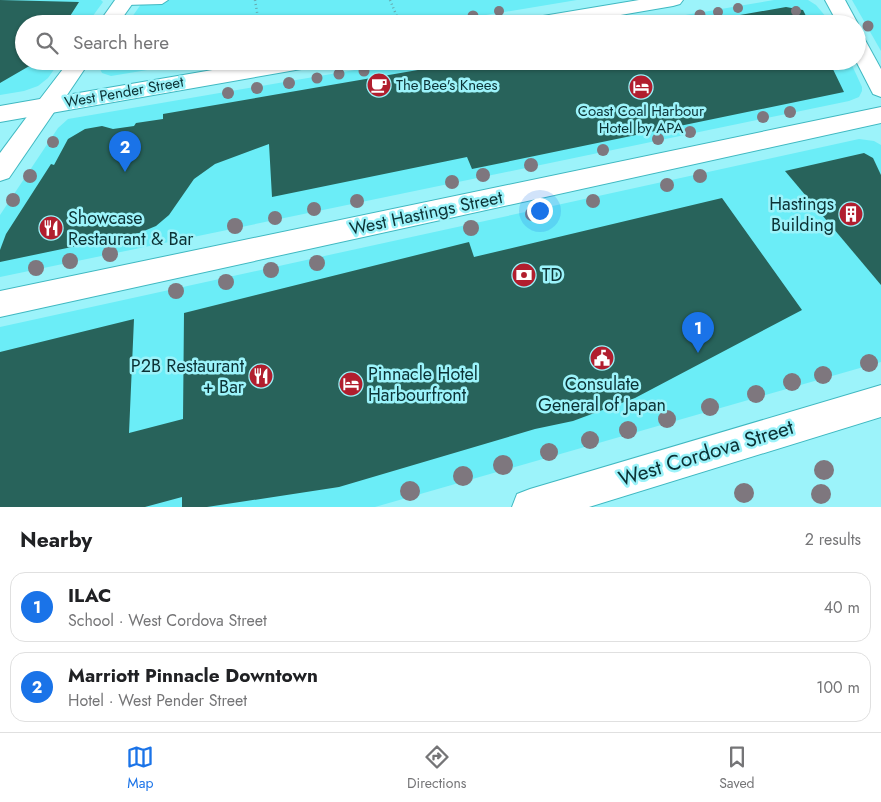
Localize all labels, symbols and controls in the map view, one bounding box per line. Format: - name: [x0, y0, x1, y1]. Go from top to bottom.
- search box: [15, 15, 866, 70]
- icon: search: [33, 29, 61, 57]
- text: Search here: [73, 29, 169, 56]
- street label: West Pender Street: [63, 71, 186, 113]
- cafe icon: The Bee's Knees: [366, 72, 392, 98]
- place label: The Bee's Knees: [396, 74, 498, 96]
- hotel icon: Coast Coal Harbour Hotel by APA: [628, 74, 654, 100]
- place label: Coast Coal Harbour Hotel by APA: [578, 100, 705, 139]
- pin: 2: [109, 131, 141, 172]
- street label: West Hastings Street: [347, 184, 506, 242]
- place label: Hastings Building: [769, 191, 834, 238]
- your location: [527, 198, 553, 224]
- building icon: Hastings Building: [838, 201, 864, 227]
- place label: Showcase Restaurant & Bar: [68, 205, 194, 252]
- restaurant icon: Showcase Restaurant & Bar: [38, 215, 64, 241]
- bank icon: TD: [511, 262, 537, 288]
- place label: TD: [542, 262, 563, 288]
- pin: 1: [682, 312, 714, 353]
- public building icon: Consulate General of Japan: [589, 345, 615, 371]
- place label: P2B Restaurant + Bar: [131, 353, 245, 400]
- place label: Pinnacle Hotel Harbourfront: [368, 361, 478, 408]
- restaurant icon: P2B Restaurant + Bar: [248, 363, 274, 389]
- hotel icon: Pinnacle Hotel Harbourfront: [338, 371, 364, 397]
- place label: Consulate General of Japan: [538, 371, 666, 418]
- street label: West Cordova Street: [615, 412, 797, 494]
- text: Nearby: [20, 525, 92, 555]
- text: 2 results: [805, 528, 861, 551]
- text: ILAC: [68, 582, 111, 609]
- text: 1: [33, 596, 41, 619]
- text: 40 m: [824, 596, 860, 619]
- text: School · West Cordova Street: [68, 609, 267, 632]
- text: Marriott Pinnacle Downtown: [68, 662, 318, 689]
- text: 2: [32, 676, 42, 699]
- text: 100 m: [816, 676, 860, 699]
- text: Hotel · West Pender Street: [68, 689, 247, 712]
- tab: Map: [126, 743, 154, 793]
- tab: Directions: [407, 743, 466, 793]
- tab: Saved: [719, 743, 755, 793]

